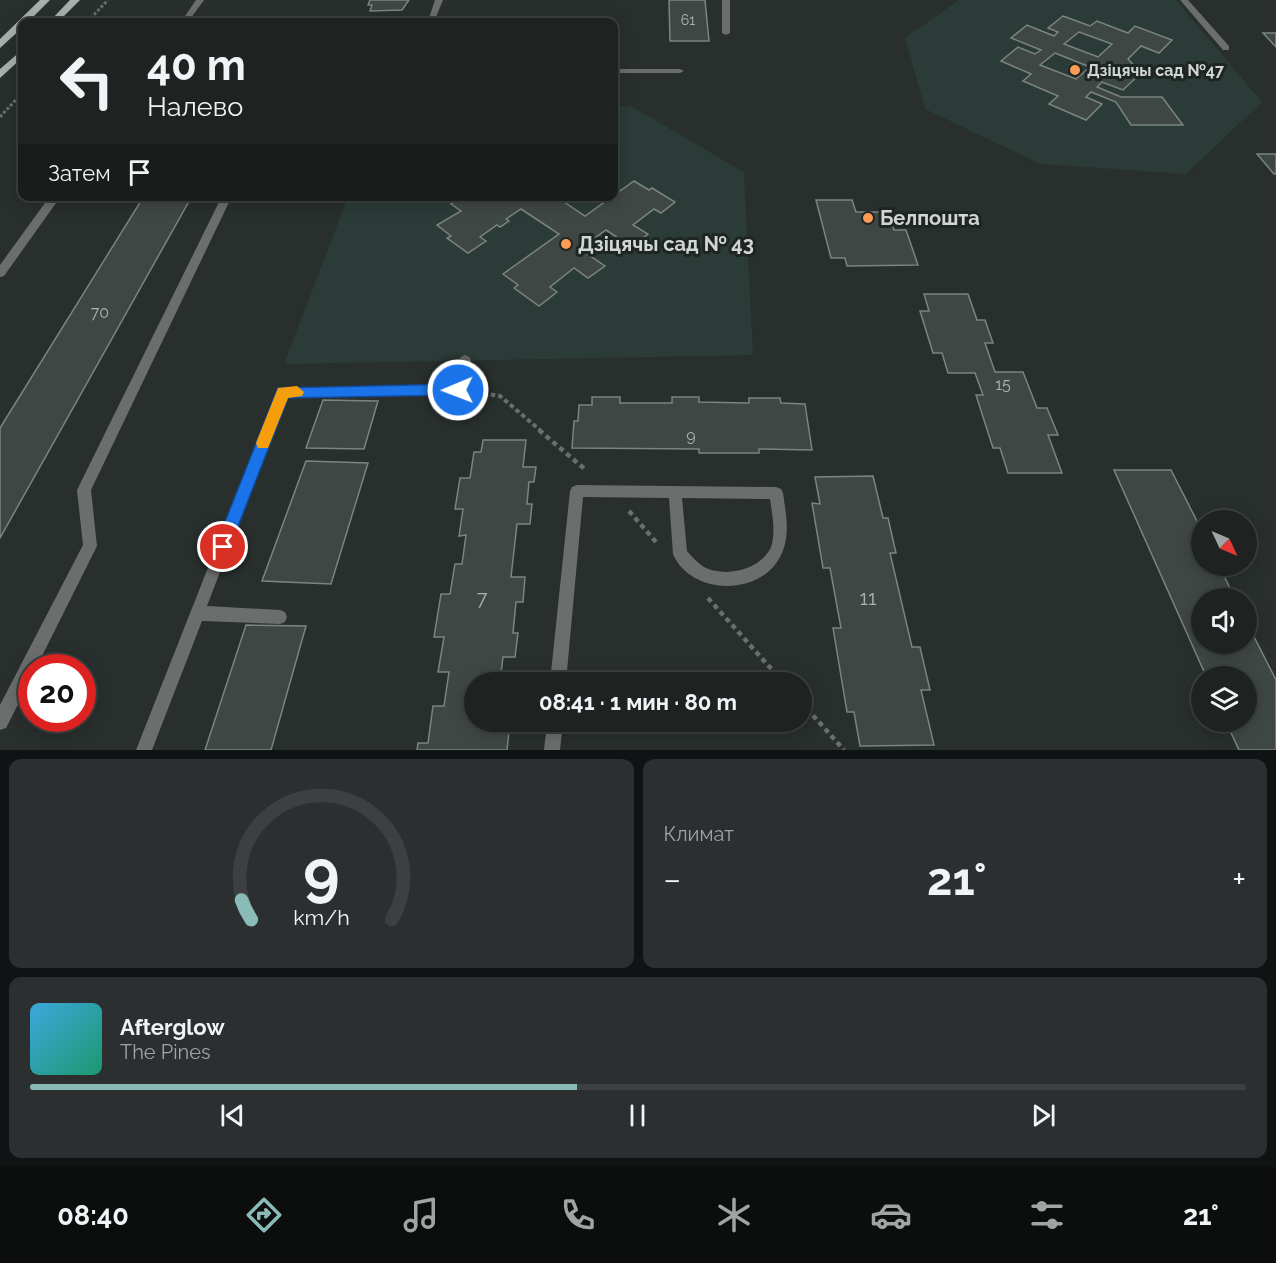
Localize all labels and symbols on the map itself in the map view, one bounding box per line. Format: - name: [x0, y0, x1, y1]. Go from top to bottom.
- house number: 61: [681, 12, 695, 28]
- place label: Дзіцячы сад №47: [1087, 61, 1224, 80]
- marker: Дзіцячы сад №47: [1068, 63, 1082, 77]
- place label: Белпошта: [880, 206, 980, 230]
- marker: Белпошта: [861, 211, 875, 225]
- place label: Дзіцячы сад № 43: [578, 232, 754, 256]
- marker: Дзіцячы сад № 43: [559, 237, 573, 251]
- house number: 70: [91, 303, 109, 322]
- position arrow: [426, 358, 490, 422]
- house number: 15: [995, 375, 1011, 394]
- house number: 9: [686, 426, 696, 445]
- north arrow: [1191, 510, 1257, 576]
- pin: [197, 521, 248, 572]
- house number: 7: [477, 586, 488, 610]
- house number: 11: [859, 586, 877, 610]
- speed limit sign: 20: [18, 654, 96, 732]

